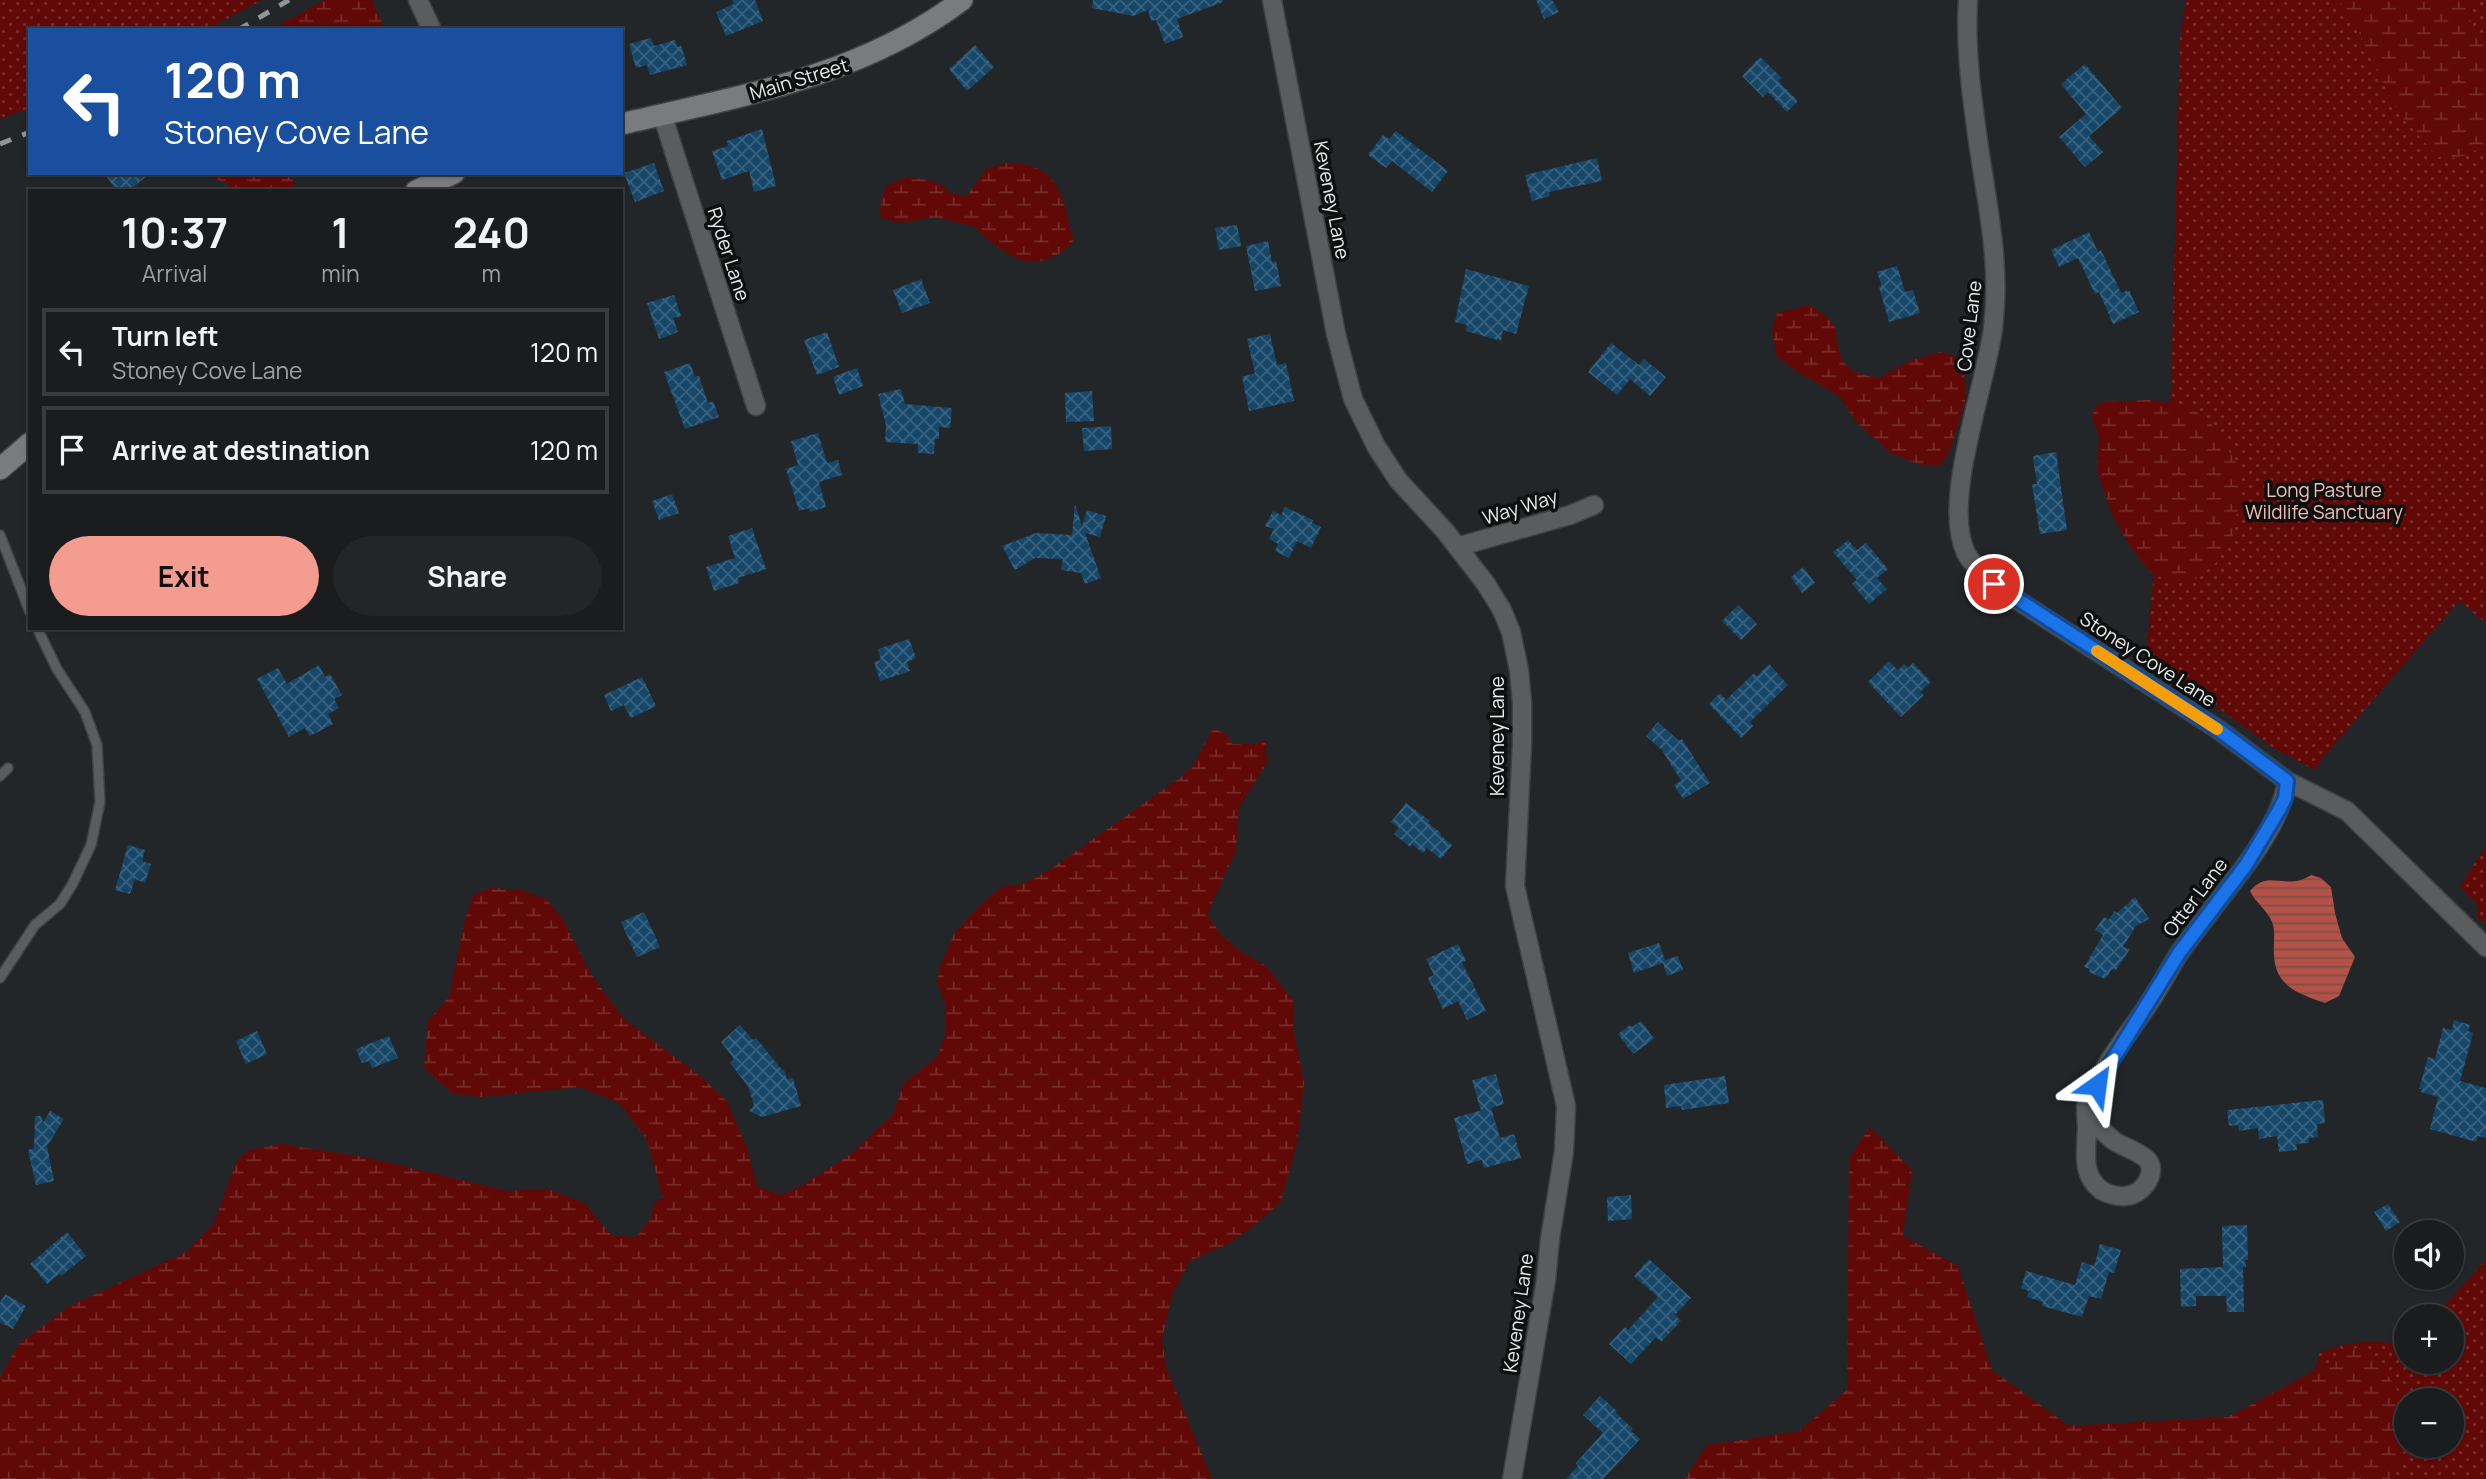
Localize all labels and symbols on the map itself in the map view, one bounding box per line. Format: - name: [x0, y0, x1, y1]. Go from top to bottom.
- street label: Main Street: [746, 52, 852, 106]
- street label: Keveney Lane: [1308, 139, 1356, 261]
- street label: Ryder Lane: [702, 204, 756, 304]
- street label: Cove Lane: [1951, 279, 1987, 373]
- park label: Long Pasture Wildlife Sanctuary: [2245, 477, 2403, 525]
- street label: Way Way: [1479, 483, 1561, 531]
- pin: [1964, 554, 2024, 614]
- street label: Stoney Cove Lane: [2075, 605, 2221, 713]
- street label: Keveney Lane: [1484, 676, 1510, 796]
- street label: Otter Lane: [2157, 852, 2233, 942]
- position arrow: [2060, 1048, 2134, 1122]
- street label: Keveney Lane: [1497, 1252, 1539, 1374]

